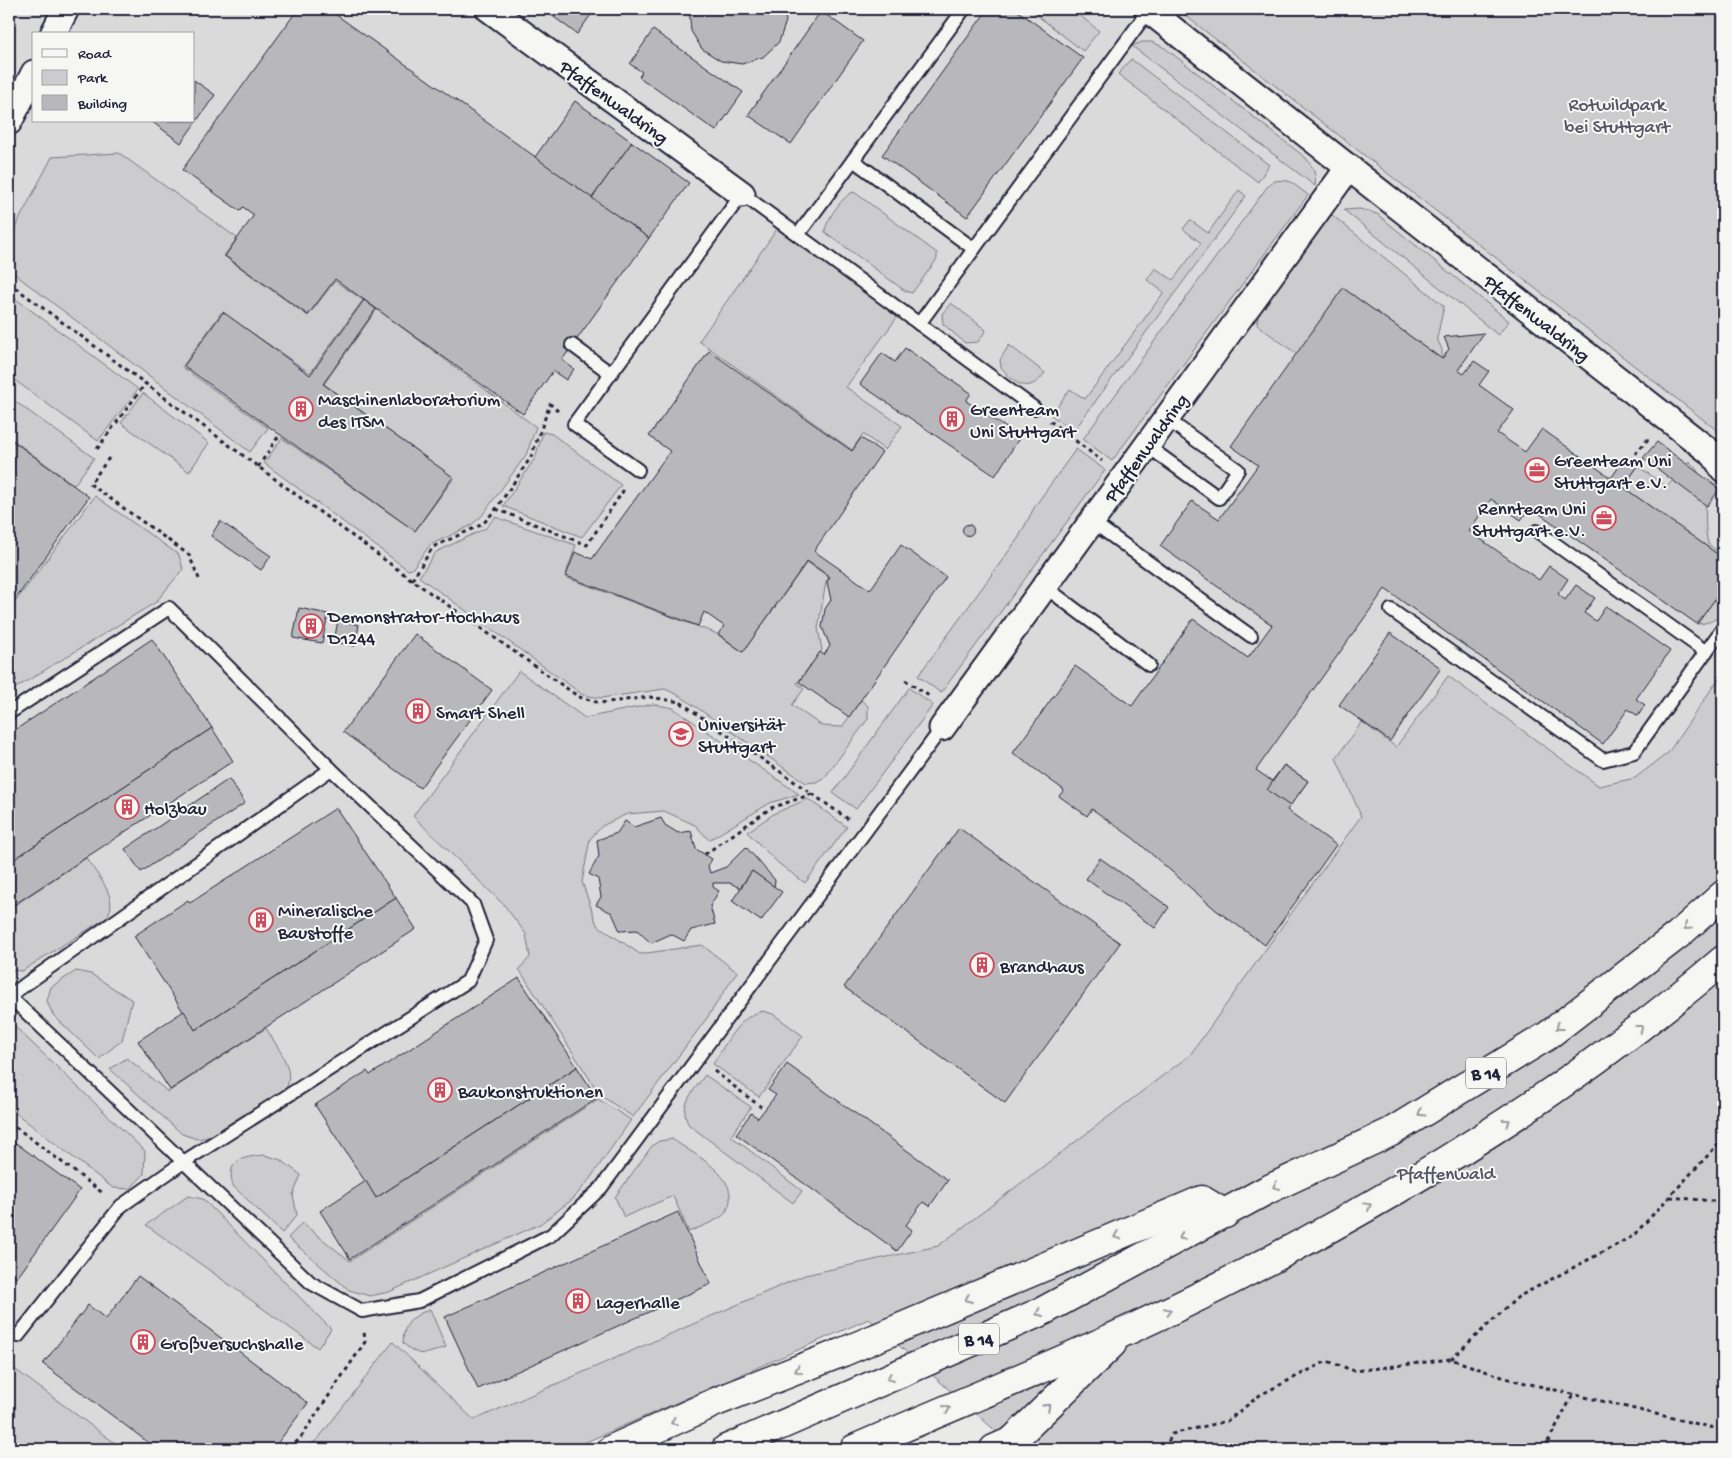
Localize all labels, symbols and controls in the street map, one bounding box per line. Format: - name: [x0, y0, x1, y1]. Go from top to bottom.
- legend: [32, 32, 195, 122]
- text: Road: [78, 46, 112, 64]
- street label: Pfaffenwaldring: [553, 56, 672, 151]
- text: Park: [77, 70, 108, 88]
- park label: Rotwildpark bei Stuttgart: [1564, 95, 1672, 140]
- text: Building: [77, 96, 127, 114]
- street label: Pfaffenwaldring: [1477, 270, 1594, 369]
- place label: Maschinenlaboratorium des ITSM: [318, 390, 501, 435]
- street label: Pfaffenwaldring: [1100, 390, 1195, 509]
- building icon: Maschinenlaboratorium des ITSM: [288, 396, 314, 422]
- place label: Greenteam Uni Stuttgart: [970, 400, 1078, 445]
- building icon: Greenteam Uni Stuttgart: [939, 406, 965, 432]
- place label: Greenteam Uni Stuttgart e.V.: [1554, 451, 1672, 496]
- office icon: Greenteam Uni Stuttgart e.V.: [1524, 457, 1550, 483]
- place label: Rennteam Uni Stuttgart e.V.: [1472, 499, 1586, 544]
- office icon: Rennteam Uni Stuttgart e.V.: [1591, 505, 1617, 531]
- place label: Demonstrator-Hochhaus D1244: [326, 607, 520, 652]
- building icon: Demonstrator-Hochhaus D1244: [298, 613, 324, 639]
- building icon: Smart Shell: [405, 698, 431, 724]
- place label: Smart Shell: [436, 703, 525, 726]
- place label: Universität Stuttgart: [698, 715, 786, 760]
- school or university icon: Universität Stuttgart: [668, 721, 694, 747]
- building icon: Holzbau: [114, 794, 140, 820]
- place label: Holzbau: [144, 799, 207, 822]
- place label: Mineralische Baustoffe: [277, 901, 373, 946]
- building icon: Mineralische Baustoffe: [248, 907, 274, 933]
- one-way arrow: [1683, 921, 1692, 930]
- building icon: Brandhaus: [969, 952, 995, 978]
- place label: Brandhaus: [999, 957, 1085, 980]
- one-way arrow: [1555, 1021, 1564, 1030]
- one-way arrow: [1634, 1024, 1643, 1033]
- road number: B 14: [1466, 1058, 1506, 1088]
- building icon: Baukonstruktionen: [427, 1077, 453, 1103]
- place label: Baukonstruktionen: [457, 1082, 603, 1105]
- one-way arrow: [1418, 1107, 1427, 1117]
- one-way arrow: [1501, 1119, 1511, 1128]
- park label: Pfaffenwald: [1396, 1164, 1497, 1187]
- one-way arrow: [1272, 1180, 1281, 1190]
- one-way arrow: [1363, 1203, 1372, 1213]
- one-way arrow: [1113, 1229, 1122, 1240]
- one-way arrow: [1178, 1231, 1187, 1241]
- building icon: Lagerhalle: [565, 1288, 591, 1314]
- place label: Lagerhalle: [596, 1293, 680, 1316]
- one-way arrow: [964, 1293, 973, 1303]
- one-way arrow: [1035, 1307, 1044, 1318]
- one-way arrow: [1163, 1307, 1172, 1317]
- road number: B 14: [959, 1324, 999, 1355]
- building icon: Großversuchshalle: [130, 1329, 156, 1355]
- place label: Großversuchshalle: [160, 1334, 304, 1357]
- one-way arrow: [794, 1363, 803, 1374]
- one-way arrow: [886, 1372, 895, 1383]
- one-way arrow: [1041, 1404, 1050, 1413]
- one-way arrow: [942, 1405, 951, 1415]
- one-way arrow: [670, 1415, 679, 1426]

